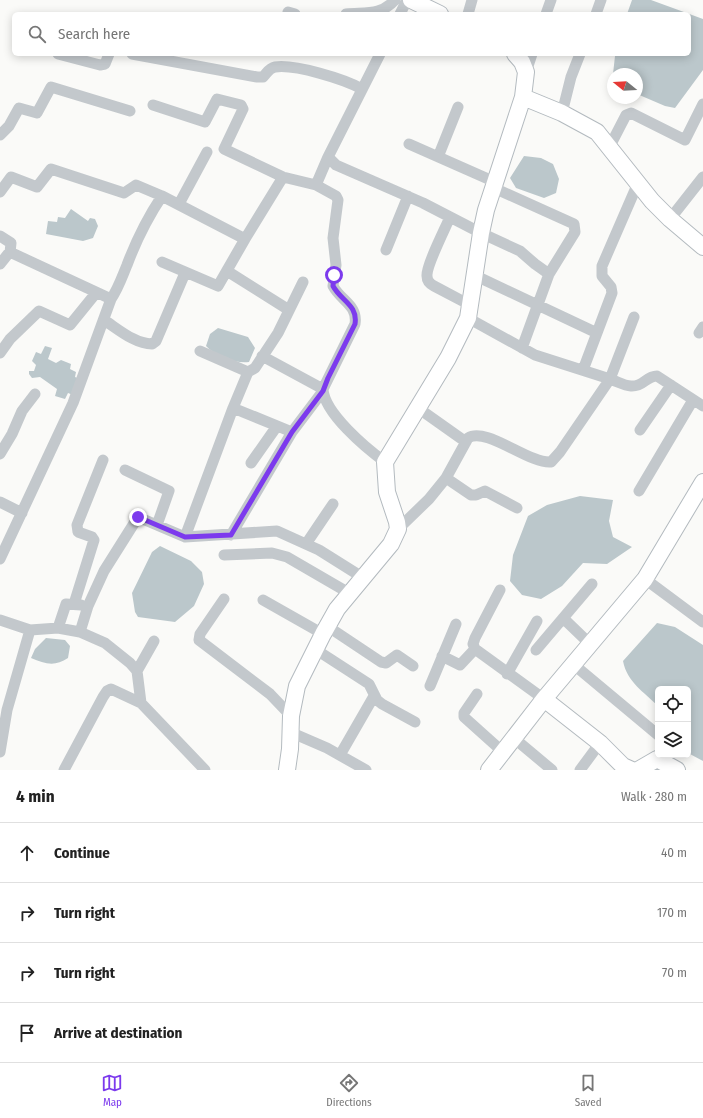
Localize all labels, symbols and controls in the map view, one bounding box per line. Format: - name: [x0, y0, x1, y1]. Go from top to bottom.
- search box: [12, 12, 691, 56]
- icon: search: [26, 23, 48, 45]
- text: Search here: [58, 25, 130, 43]
- north arrow: [607, 68, 643, 104]
- route start: [325, 266, 343, 284]
- route end: [129, 508, 147, 526]
- map controls: [655, 686, 691, 758]
- button: locate: [655, 686, 691, 722]
- button: layers: [655, 722, 691, 758]
- text: 4 min: [16, 786, 55, 807]
- text: Walk · 280 m: [621, 789, 687, 804]
- icon: ahead: [16, 842, 38, 864]
- text: Continue: [54, 844, 110, 862]
- text: 40 m: [661, 845, 687, 860]
- icon: right: [16, 902, 38, 924]
- text: Turn right: [54, 904, 115, 922]
- text: 170 m: [657, 905, 687, 920]
- icon: right: [16, 962, 38, 984]
- text: Turn right: [54, 964, 115, 982]
- text: 70 m: [662, 965, 687, 980]
- icon: arrive: [16, 1022, 38, 1044]
- text: Arrive at destination: [54, 1024, 182, 1042]
- tab: Map: [101, 1072, 123, 1109]
- tab: Directions: [326, 1072, 372, 1109]
- tab: Saved: [575, 1072, 602, 1109]

